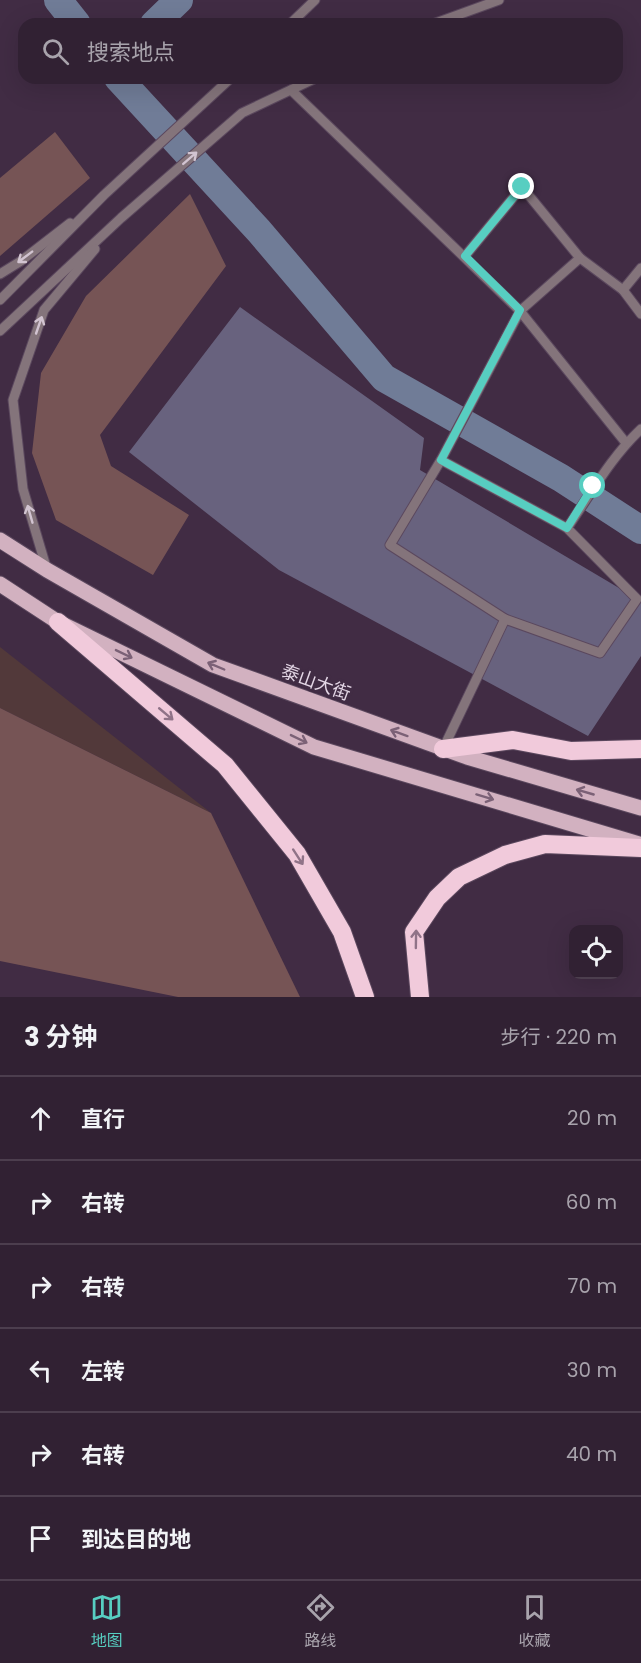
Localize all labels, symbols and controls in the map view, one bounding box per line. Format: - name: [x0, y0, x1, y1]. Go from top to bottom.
- search box: [18, 18, 623, 84]
- icon: search: [39, 35, 72, 68]
- text: 搜索地点: [87, 37, 175, 68]
- one-way arrow: [182, 151, 197, 165]
- route end: [508, 173, 534, 199]
- one-way arrow: [18, 251, 34, 264]
- one-way arrow: [34, 316, 45, 335]
- route start: [579, 472, 605, 498]
- one-way arrow: [24, 505, 35, 524]
- one-way arrow: [115, 648, 133, 660]
- street label: 泰山大街: [278, 658, 354, 706]
- one-way arrow: [207, 660, 226, 671]
- one-way arrow: [158, 707, 173, 721]
- one-way arrow: [390, 726, 409, 737]
- one-way arrow: [290, 734, 308, 746]
- one-way arrow: [576, 786, 595, 797]
- one-way arrow: [475, 792, 494, 803]
- one-way arrow: [292, 848, 304, 864]
- map controls: [569, 925, 623, 979]
- button: locate: [569, 925, 623, 979]
- one-way arrow: [410, 930, 422, 949]
- text: 3 分钟: [24, 1019, 97, 1055]
- text: 步行 · 220 m: [501, 1023, 617, 1051]
- icon: ahead: [24, 1102, 57, 1135]
- text: 直行: [81, 1104, 125, 1135]
- text: 20 m: [567, 1104, 617, 1132]
- icon: right: [24, 1186, 57, 1219]
- text: 右转: [81, 1188, 125, 1219]
- text: 60 m: [566, 1188, 617, 1216]
- icon: right: [24, 1270, 57, 1303]
- text: 右转: [81, 1272, 125, 1303]
- text: 70 m: [568, 1272, 617, 1300]
- icon: left: [24, 1354, 57, 1387]
- text: 左转: [81, 1356, 125, 1387]
- text: 30 m: [567, 1356, 617, 1384]
- icon: right: [24, 1438, 57, 1471]
- text: 右转: [81, 1440, 125, 1471]
- text: 40 m: [566, 1440, 617, 1468]
- icon: arrive: [24, 1522, 57, 1555]
- text: 到达目的地: [81, 1524, 191, 1555]
- tab: 地图: [90, 1591, 123, 1653]
- tab: 路线: [304, 1591, 337, 1653]
- tab: 收藏: [518, 1591, 551, 1653]

